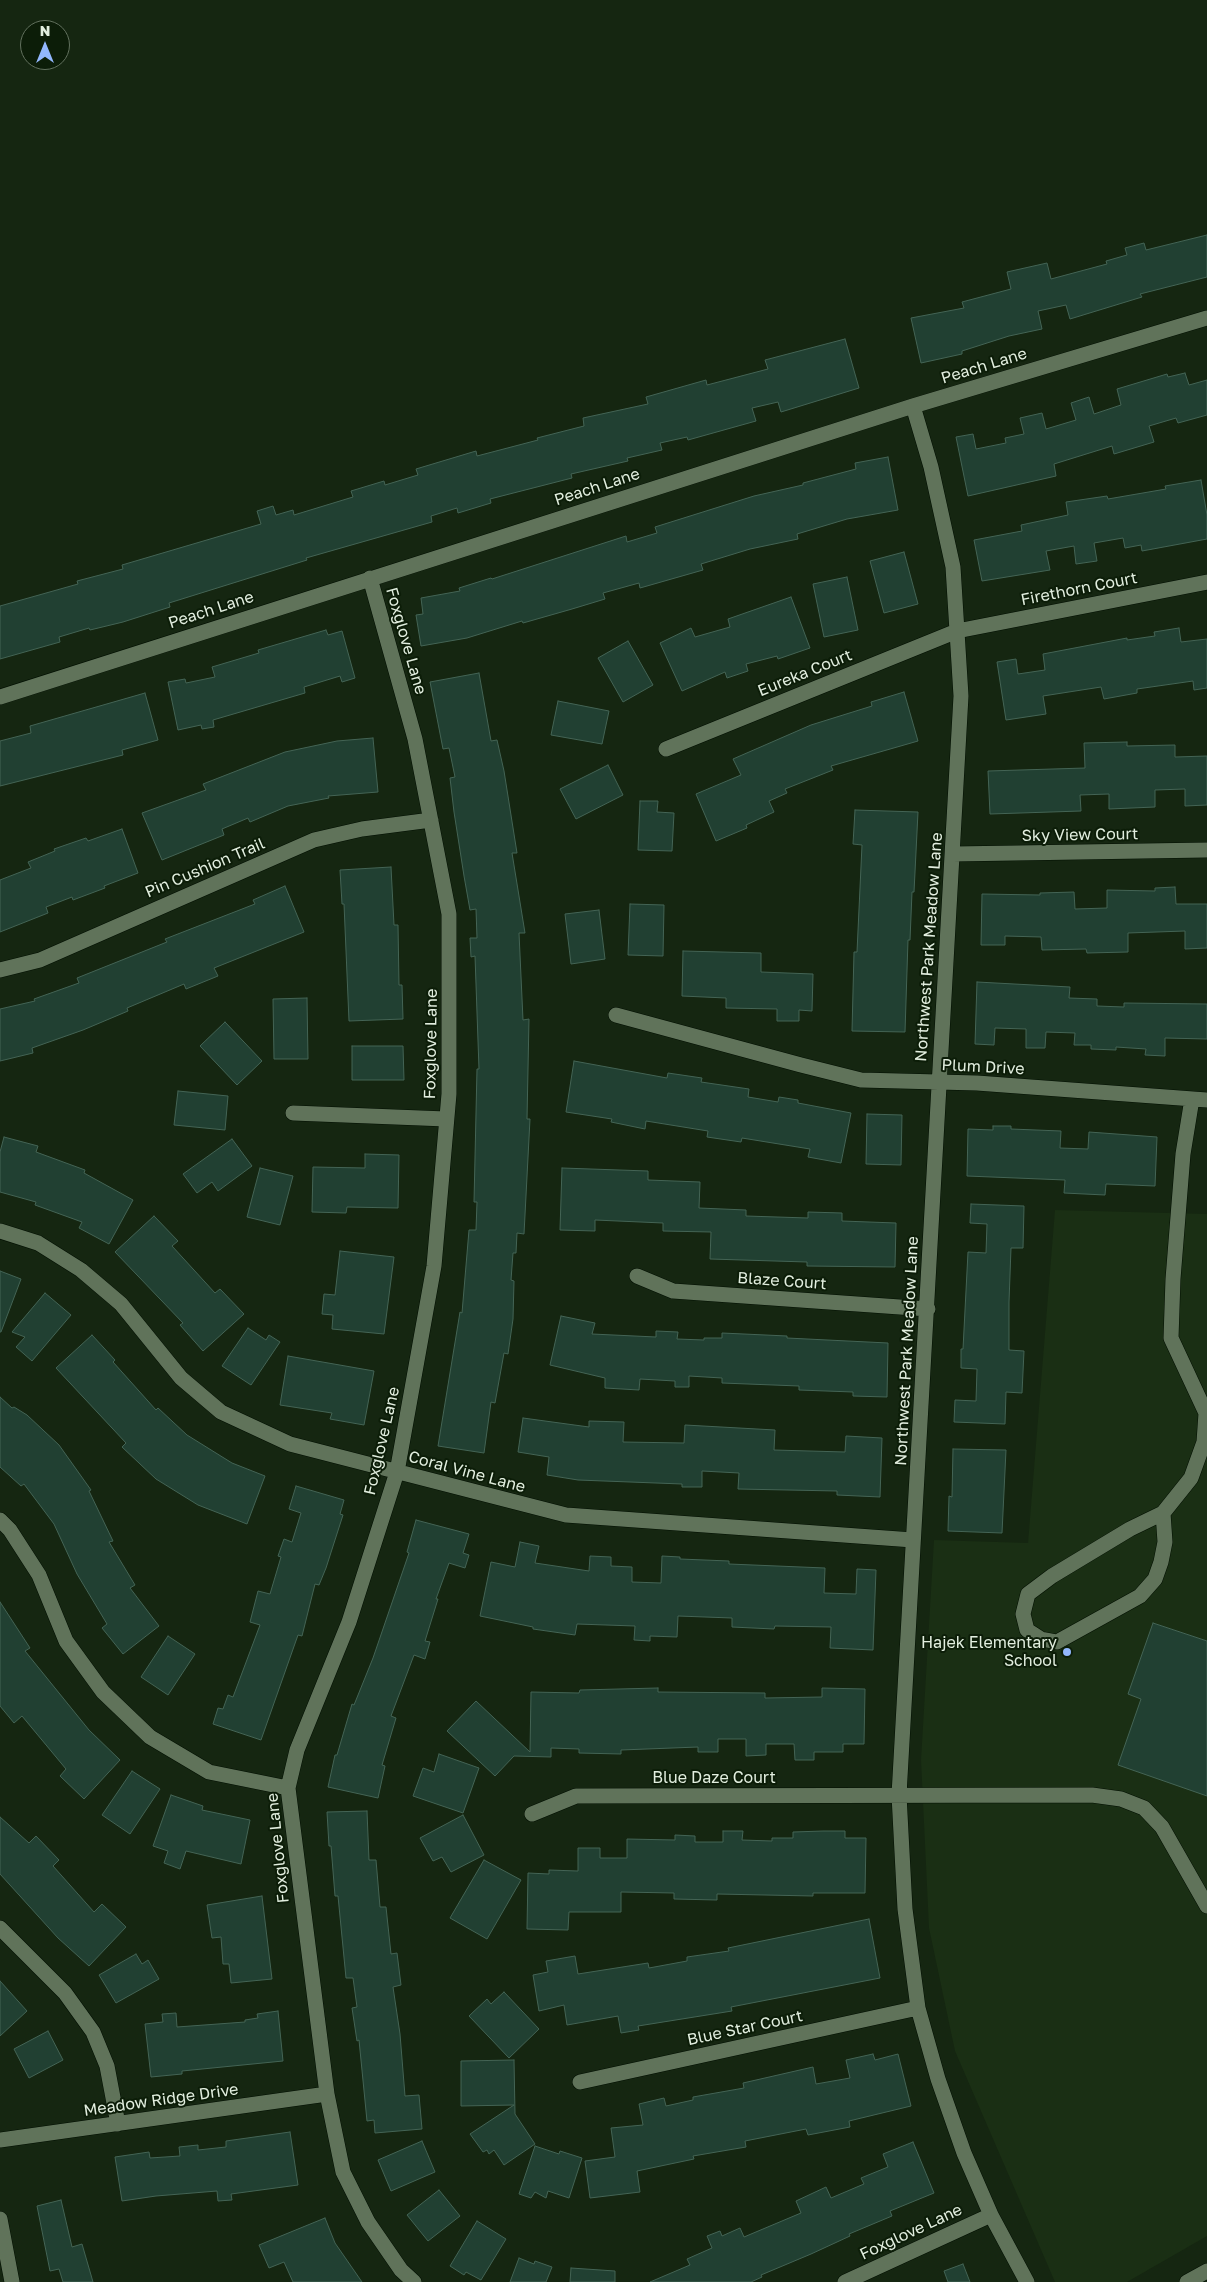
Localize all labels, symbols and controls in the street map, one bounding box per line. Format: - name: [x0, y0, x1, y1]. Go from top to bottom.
- north arrow: [20, 20, 70, 70]
- text: N: [40, 22, 50, 39]
- street label: Peach Lane: [939, 344, 1029, 388]
- street label: Peach Lane: [552, 464, 642, 510]
- street label: Firethorn Court: [1019, 568, 1139, 610]
- street label: Foxglove Lane: [382, 585, 430, 697]
- street label: Peach Lane: [166, 587, 256, 633]
- street label: Eureka Court: [755, 645, 855, 701]
- street label: Sky View Court: [1022, 824, 1138, 846]
- street label: Northwest Park Meadow Lane: [911, 832, 947, 1062]
- street label: Pin Cushion Trail: [142, 834, 268, 902]
- street label: Foxglove Lane: [420, 989, 442, 1099]
- street label: Plum Drive: [941, 1055, 1025, 1079]
- street label: Northwest Park Meadow Lane: [891, 1236, 923, 1466]
- street label: Blaze Court: [737, 1268, 827, 1294]
- street label: Foxglove Lane: [360, 1385, 404, 1497]
- street label: Coral Vine Lane: [406, 1447, 528, 1497]
- place label: Hajek Elementary School: [921, 1633, 1057, 1671]
- marker: Hajek Elementary School: [1061, 1646, 1073, 1658]
- street label: Blue Daze Court: [652, 1768, 776, 1788]
- street label: Foxglove Lane: [263, 1792, 293, 1904]
- street label: Blue Star Court: [686, 2006, 804, 2050]
- street label: Meadow Ridge Drive: [82, 2080, 240, 2120]
- street label: Foxglove Lane: [857, 2200, 965, 2264]

